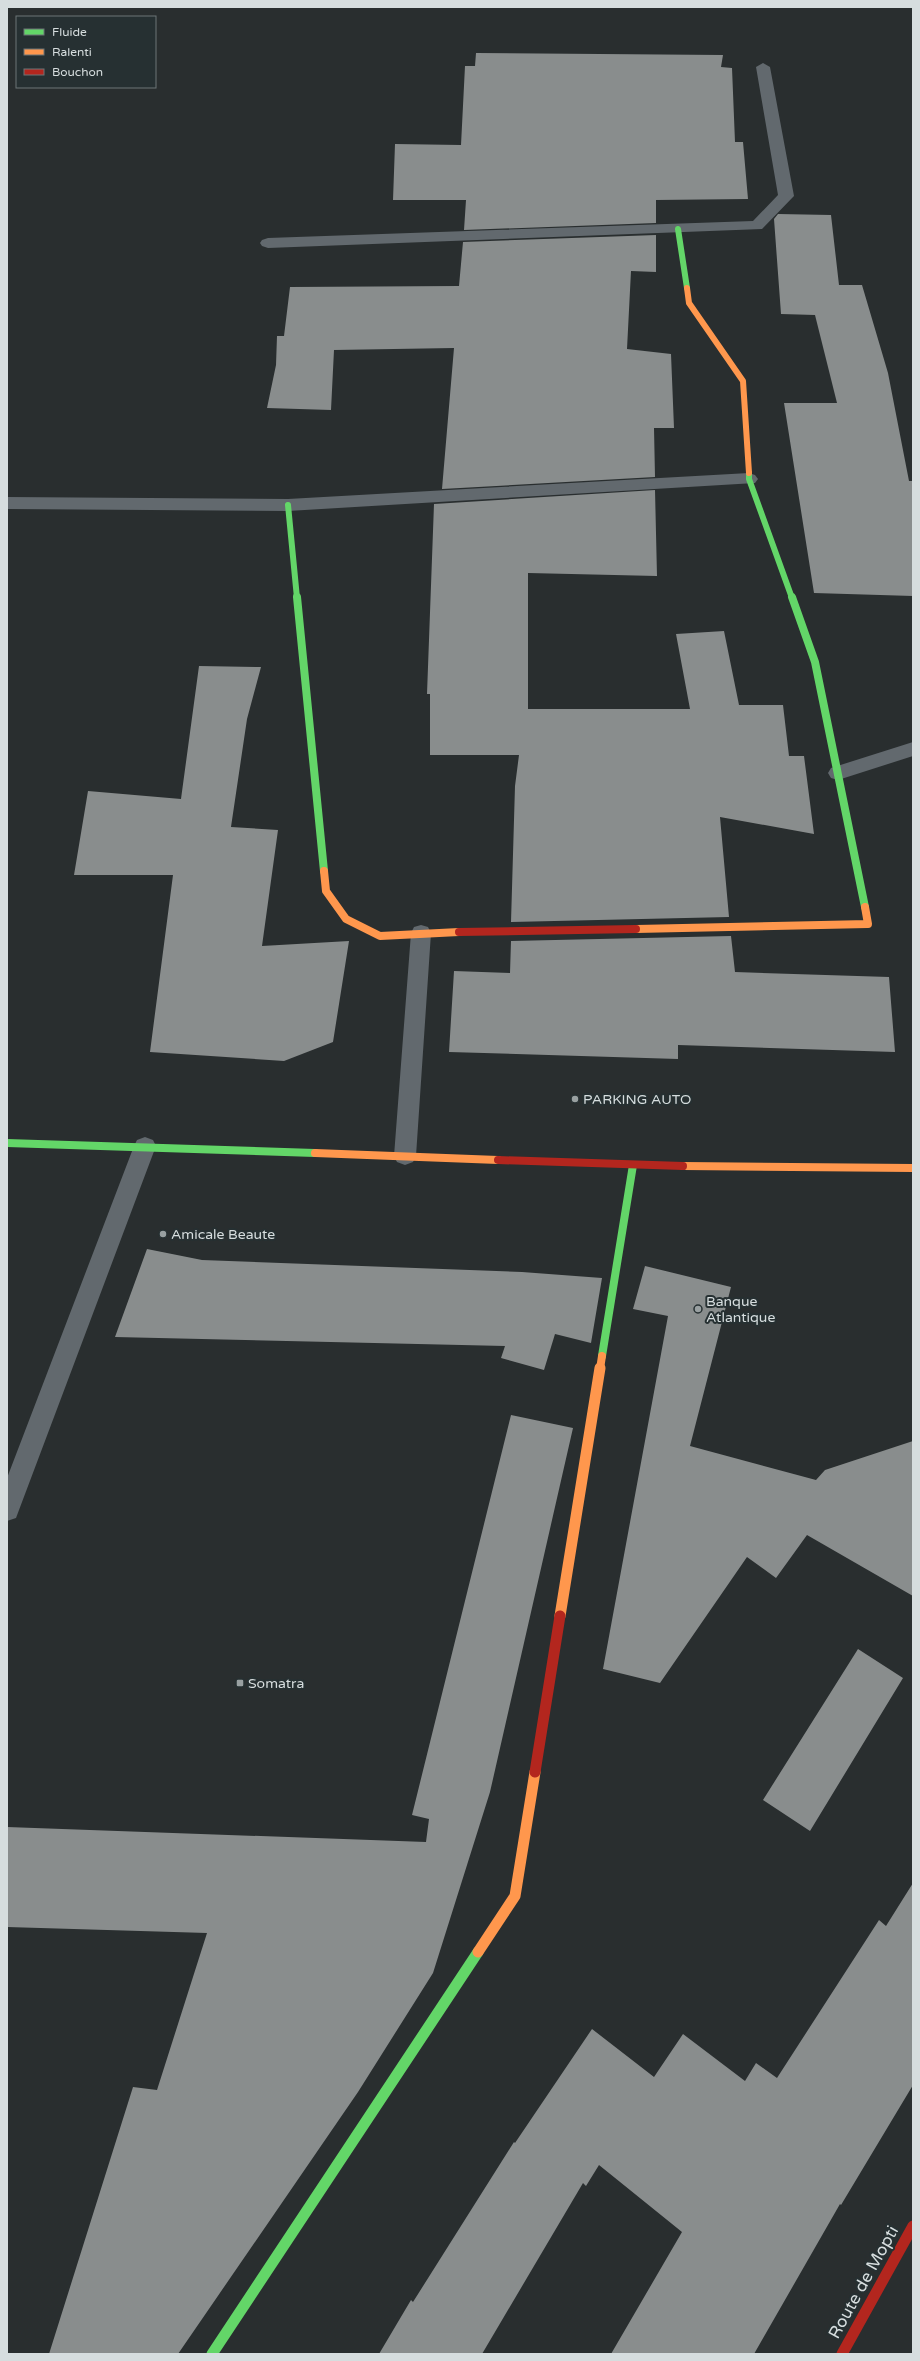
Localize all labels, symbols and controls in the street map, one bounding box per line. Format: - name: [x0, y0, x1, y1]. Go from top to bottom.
- legend: [16, 16, 156, 88]
- text: Fluide: [52, 25, 87, 39]
- text: Ralenti: [52, 45, 92, 59]
- text: Bouchon: [52, 65, 103, 79]
- place label: PARKING AUTO: [583, 1091, 691, 1108]
- marker: PARKING AUTO: [570, 1094, 580, 1104]
- place label: Amicale Beaute: [171, 1226, 275, 1243]
- marker: Amicale Beaute: [158, 1229, 168, 1239]
- place label: Banque Atlantique: [706, 1293, 775, 1326]
- marker: Banque Atlantique: [693, 1304, 703, 1314]
- place label: Somatra: [248, 1675, 304, 1692]
- marker: Somatra: [235, 1678, 245, 1688]
- street label: Route de Mopti: [824, 2222, 903, 2342]

